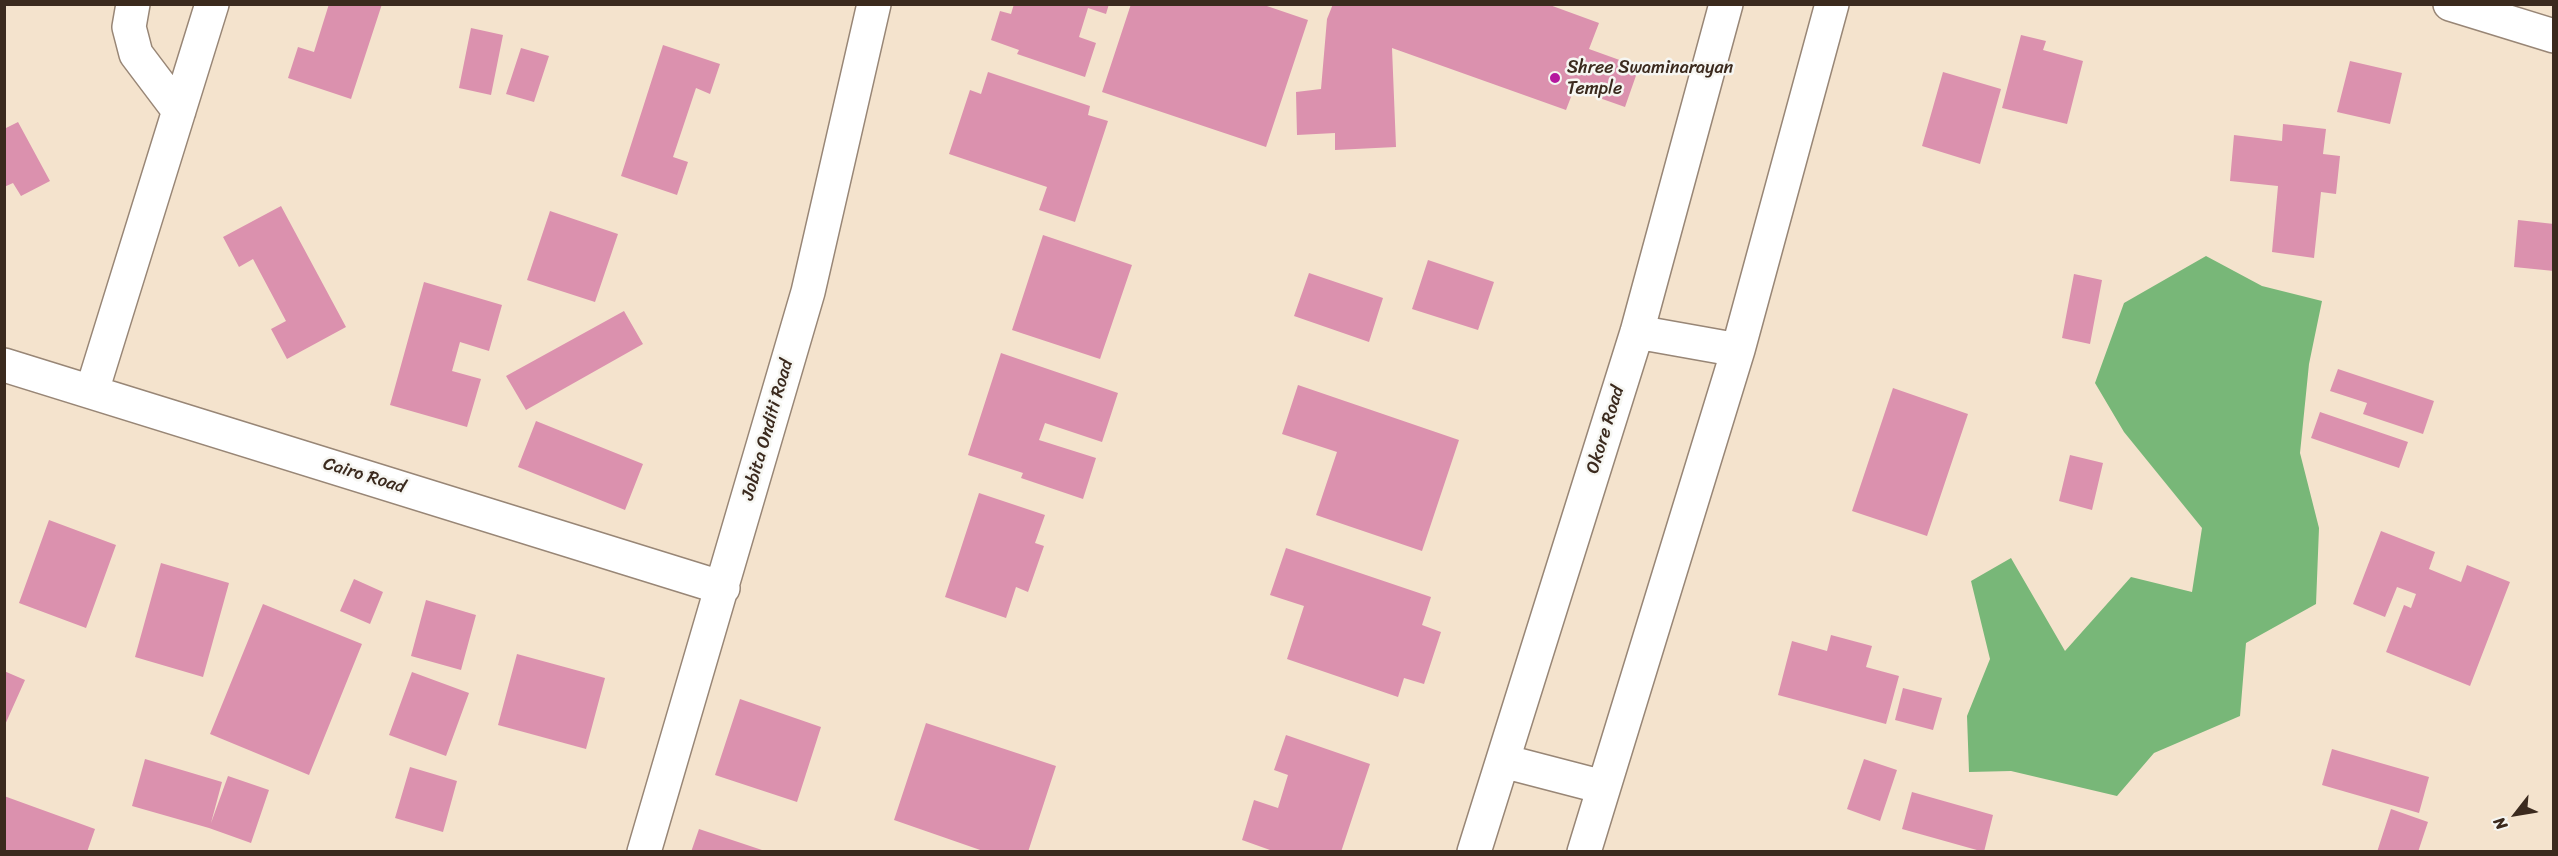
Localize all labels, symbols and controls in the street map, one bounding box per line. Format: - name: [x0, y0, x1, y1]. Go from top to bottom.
- place label: Shree Swaminarayan Temple: [1567, 57, 1733, 100]
- marker: Shree Swaminarayan Temple: [1548, 71, 1562, 85]
- street label: Jobita Onditi Road: [738, 357, 798, 503]
- street label: Okore Road: [1582, 384, 1630, 476]
- street label: Cairo Road: [320, 453, 408, 499]
- north arrow: [2486, 784, 2546, 844]
- text: N: [2485, 811, 2515, 836]

